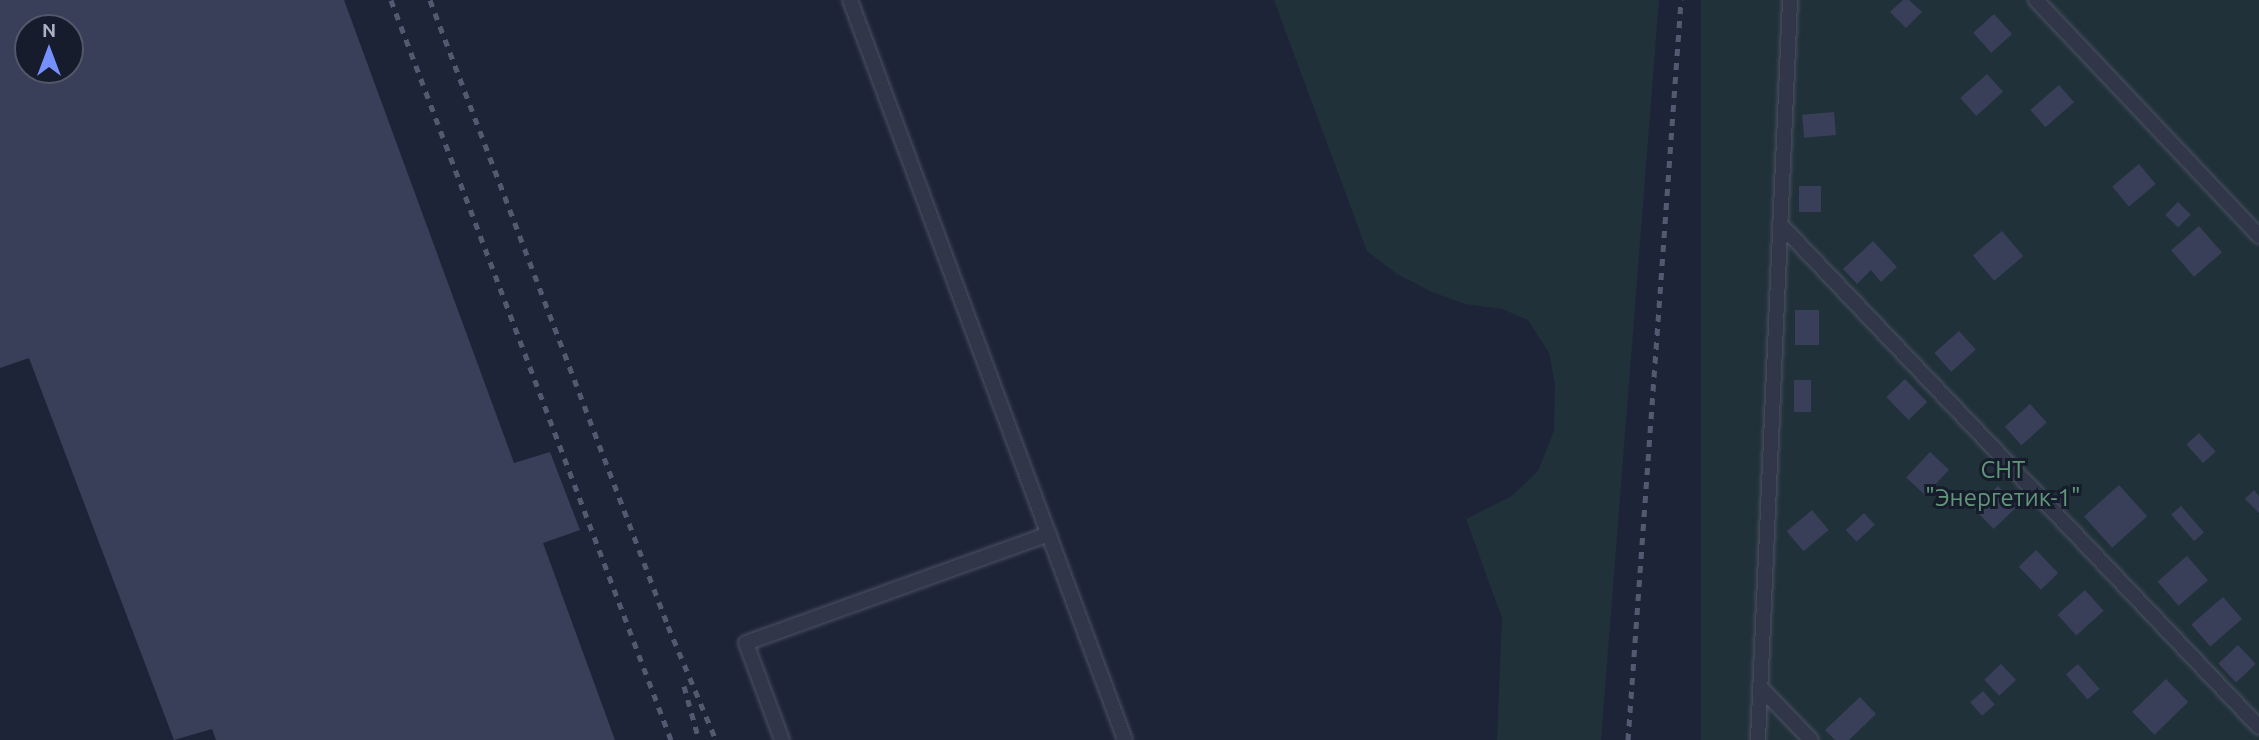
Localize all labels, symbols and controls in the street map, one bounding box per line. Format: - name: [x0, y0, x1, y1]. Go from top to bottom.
- north arrow: [14, 14, 84, 84]
- text: N: [42, 19, 56, 41]
- park label: СНТ "Энергетик-1": [1925, 456, 2081, 512]

